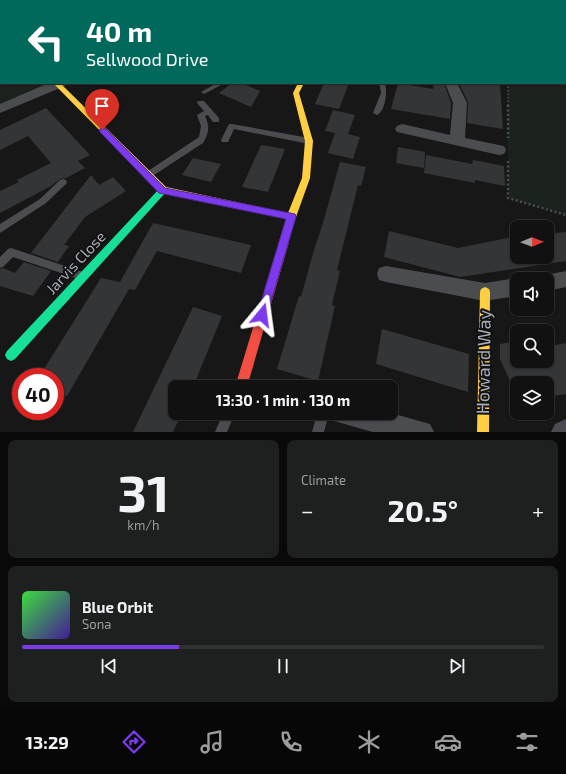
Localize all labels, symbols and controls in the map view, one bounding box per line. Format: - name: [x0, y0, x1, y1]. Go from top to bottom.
- text: 40 m: [86, 14, 152, 48]
- icon: left: [20, 16, 72, 68]
- text: Sellwood Drive: [86, 48, 209, 70]
- pin: [85, 89, 119, 130]
- icon: arrive: [91, 95, 113, 117]
- north arrow: [510, 220, 554, 264]
- map controls: [510, 220, 554, 420]
- street label: Jarvis Close: [42, 227, 109, 297]
- button: sound: [510, 272, 554, 316]
- position arrow: [241, 294, 283, 336]
- street label: Howard Way: [471, 309, 495, 414]
- button: search: [510, 324, 554, 368]
- speed limit sign: 40: [12, 368, 64, 420]
- button: layers: [510, 376, 554, 420]
- text: 13:30 · 1 min · 130 m: [216, 391, 350, 409]
- text: 31: [118, 460, 169, 522]
- text: Climate: [301, 472, 346, 488]
- text: 20.5°: [388, 492, 458, 528]
- text: −: [301, 497, 314, 523]
- text: +: [532, 497, 544, 523]
- text: km/h: [127, 517, 160, 533]
- text: Blue Orbit: [82, 598, 153, 616]
- text: Sona: [82, 616, 111, 632]
- icon: previous: [98, 655, 120, 677]
- icon: pause: [272, 655, 294, 677]
- icon: next: [446, 655, 468, 677]
- icon: directions: [120, 728, 148, 756]
- icon: music: [198, 728, 226, 756]
- icon: phone: [277, 728, 305, 756]
- icon: climate: [355, 728, 383, 756]
- icon: car: [434, 728, 462, 756]
- icon: filters: [513, 728, 541, 756]
- text: 13:29: [25, 731, 69, 753]

